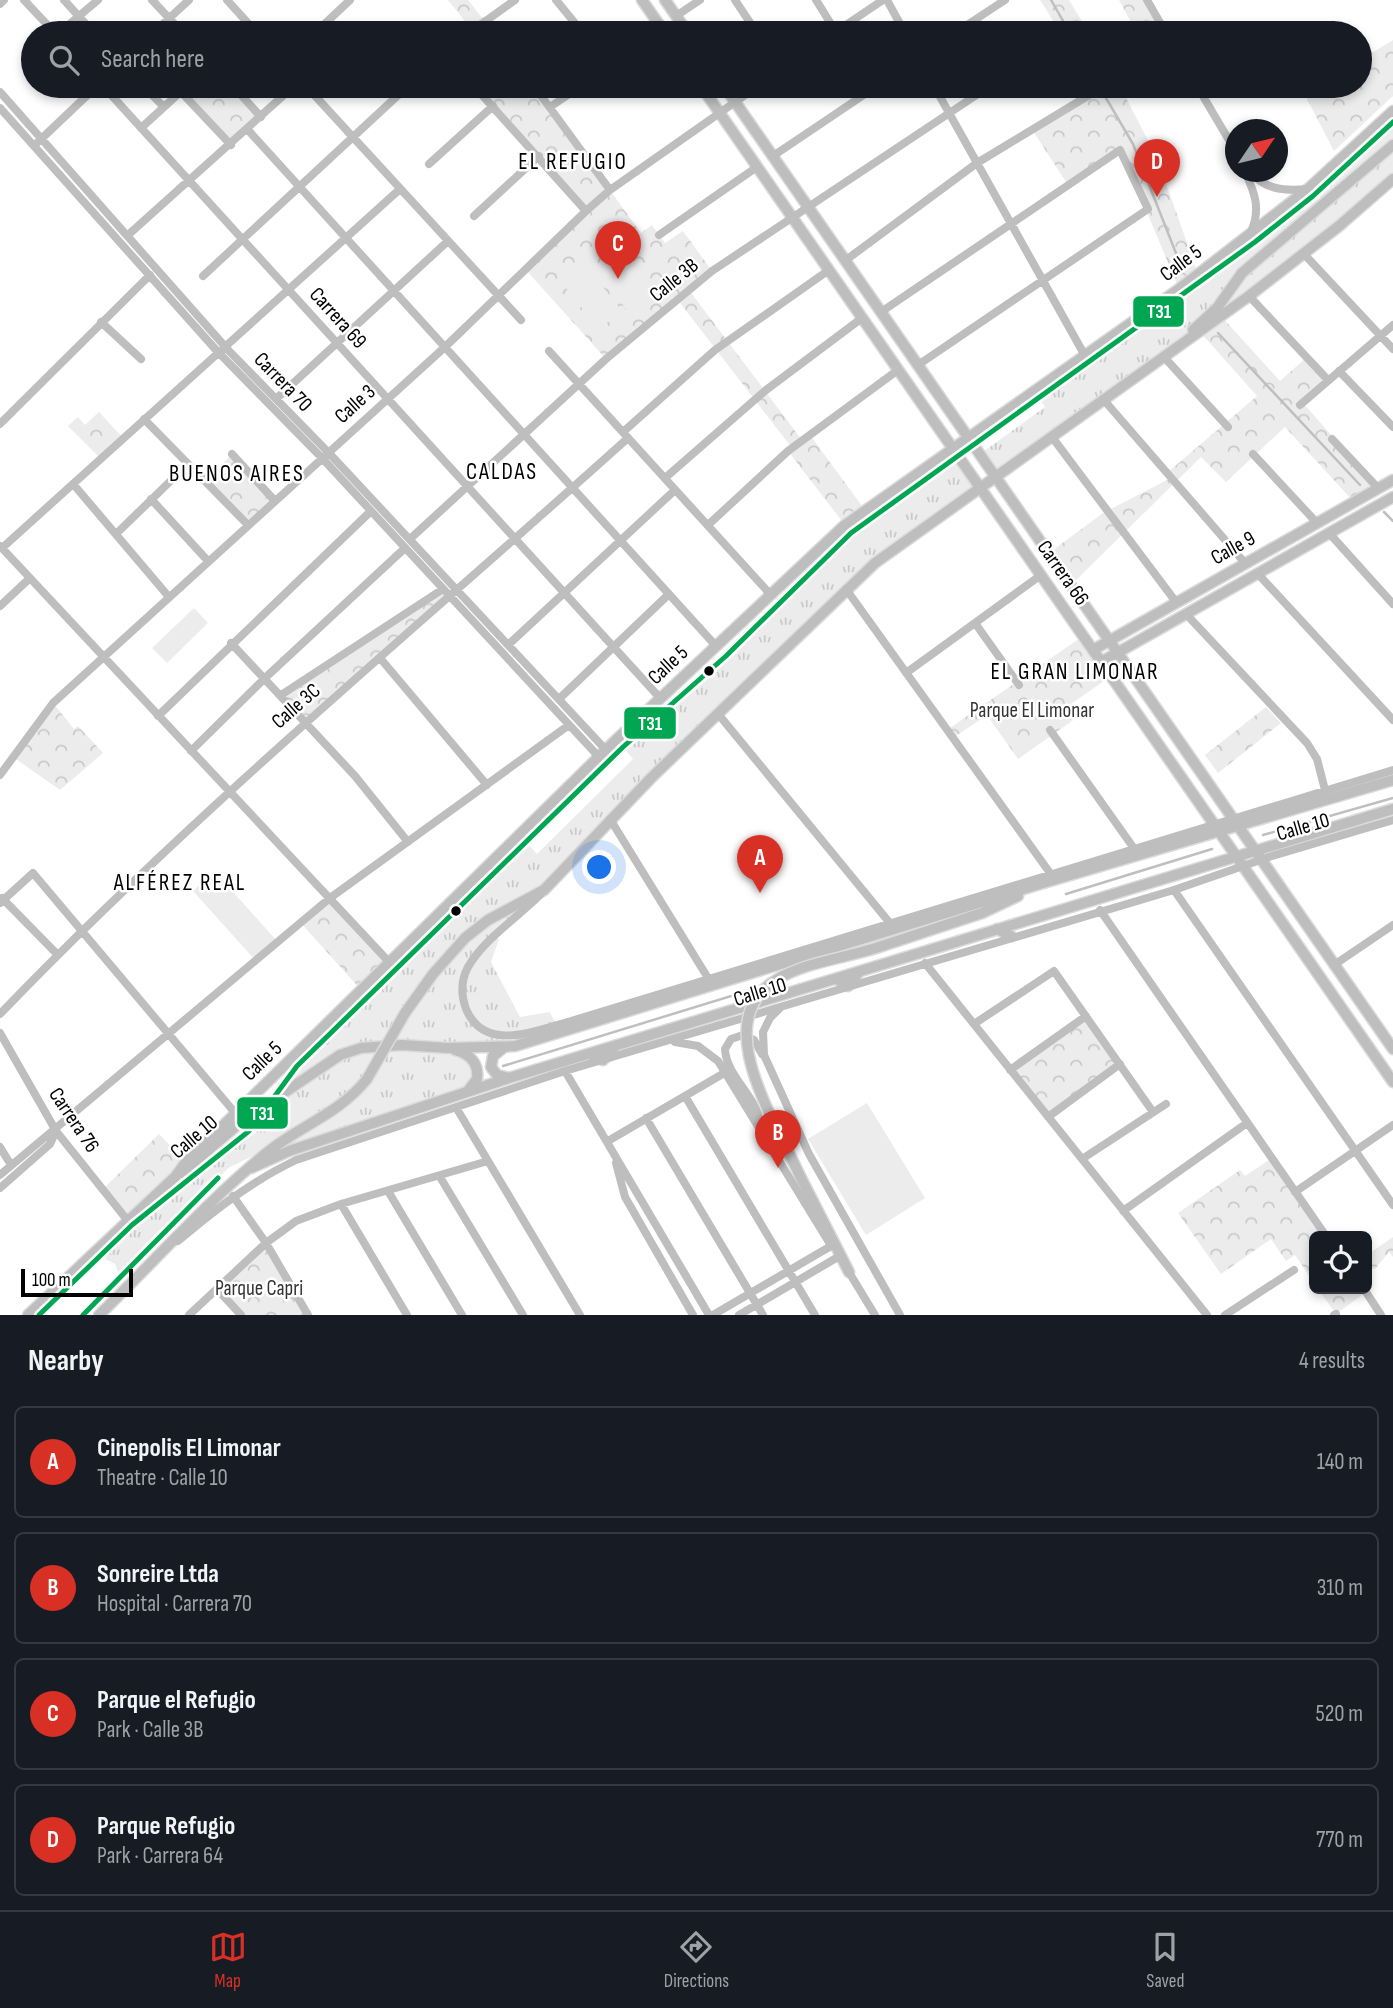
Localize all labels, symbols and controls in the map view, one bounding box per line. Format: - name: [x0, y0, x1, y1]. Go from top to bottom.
- search box: [21, 21, 1372, 98]
- icon: search: [45, 41, 83, 79]
- text: Search here: [101, 44, 204, 75]
- north arrow: [1225, 119, 1288, 182]
- pin: D: [1134, 139, 1180, 197]
- district label: EL REFUGIO: [518, 148, 628, 176]
- pin: C: [595, 221, 641, 279]
- street label: Calle 5: [1155, 239, 1207, 287]
- street label: Calle 3B: [645, 253, 703, 307]
- street label: Carrera 69: [304, 282, 372, 354]
- line badge: T31: [1132, 295, 1185, 328]
- text: T31: [1147, 301, 1172, 324]
- street label: Carrera 70: [249, 347, 317, 417]
- street label: Calle 3: [329, 379, 381, 429]
- district label: CALDAS: [466, 458, 538, 486]
- district label: BUENOS AIRES: [169, 460, 305, 488]
- street label: Calle 9: [1206, 526, 1260, 570]
- street label: Carrera 66: [1032, 536, 1094, 610]
- street label: Calle 5: [643, 640, 693, 690]
- district label: EL GRAN LIMONAR: [990, 658, 1160, 686]
- unlabelled marker: [702, 664, 716, 678]
- street label: Calle 3C: [266, 678, 326, 734]
- park label: Parque El Limonar: [970, 698, 1094, 723]
- line badge: T31: [623, 706, 677, 740]
- text: T31: [638, 713, 663, 736]
- street label: Calle 10: [1273, 808, 1333, 846]
- pin: A: [737, 835, 783, 893]
- your location: [582, 850, 616, 884]
- district label: ALFÉREZ REAL: [113, 869, 246, 897]
- unlabelled marker: [449, 904, 463, 918]
- street label: Calle 10: [730, 972, 790, 1012]
- street label: Calle 5: [237, 1036, 287, 1086]
- street label: Carrera 76: [43, 1083, 105, 1157]
- line badge: T31: [236, 1096, 289, 1130]
- text: T31: [250, 1103, 275, 1126]
- street label: Calle 10: [165, 1110, 223, 1164]
- pin: B: [755, 1110, 801, 1168]
- map controls: [1309, 1231, 1372, 1294]
- button: locate: [1309, 1231, 1372, 1294]
- scale bar: [21, 1266, 133, 1298]
- text: 100 m: [32, 1269, 71, 1292]
- park label: Parque Capri: [215, 1276, 303, 1301]
- text: Nearby: [28, 1343, 104, 1379]
- text: 4 results: [1299, 1347, 1365, 1375]
- text: Cinepolis El Limonar: [97, 1433, 281, 1464]
- text: A: [48, 1448, 58, 1476]
- text: 140 m: [1317, 1448, 1363, 1476]
- text: Theatre · Calle 10: [97, 1464, 228, 1492]
- text: Sonreire Ltda: [97, 1559, 219, 1590]
- text: B: [48, 1574, 58, 1602]
- text: 310 m: [1317, 1574, 1363, 1602]
- text: Hospital · Carrera 70: [97, 1590, 252, 1618]
- text: Parque el Refugio: [97, 1685, 256, 1716]
- text: C: [47, 1700, 59, 1728]
- text: 520 m: [1316, 1700, 1363, 1728]
- text: Park · Calle 3B: [97, 1716, 204, 1744]
- text: Parque Refugio: [97, 1811, 235, 1842]
- text: D: [47, 1826, 59, 1854]
- text: 770 m: [1316, 1826, 1363, 1854]
- text: Park · Carrera 64: [97, 1842, 223, 1870]
- tab: Map: [209, 1928, 247, 1993]
- tab: Directions: [664, 1928, 729, 1993]
- tab: Saved: [1146, 1928, 1184, 1993]

